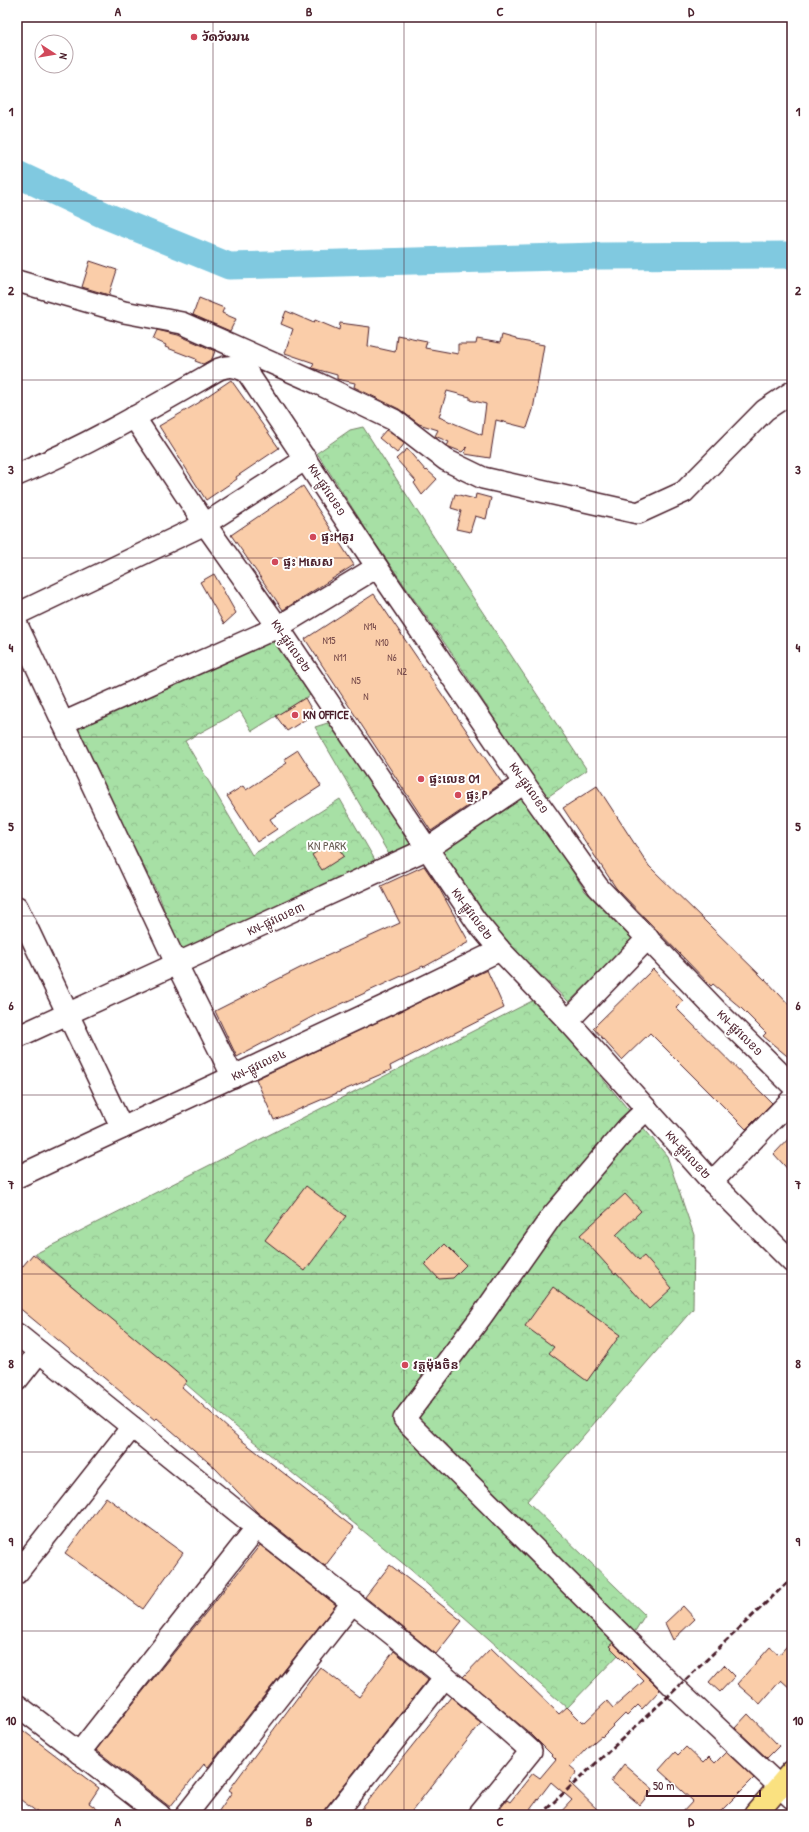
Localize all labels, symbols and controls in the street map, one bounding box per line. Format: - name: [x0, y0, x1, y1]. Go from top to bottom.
- text: A: [115, 2, 122, 20]
- text: B: [306, 2, 313, 20]
- text: C: [496, 2, 504, 20]
- text: D: [688, 2, 695, 20]
- place label: วัดวังมน: [202, 28, 249, 45]
- marker: วัดวังมน: [189, 32, 199, 42]
- north arrow: [34, 34, 74, 74]
- text: N: [56, 52, 71, 61]
- text: 1: [9, 102, 14, 120]
- text: 1: [796, 102, 801, 120]
- text: 2: [8, 281, 15, 299]
- text: 2: [795, 281, 802, 299]
- text: 3: [8, 460, 14, 478]
- street label: KN-ផ្លូវលេខ១: [302, 460, 351, 520]
- text: 3: [795, 460, 801, 478]
- place label: ផ្ទះMគូរ: [321, 528, 354, 545]
- marker: ផ្ទះMគូរ: [308, 532, 318, 542]
- place label: ផ្ទះ Mសេស: [283, 553, 333, 570]
- marker: ផ្ទះ Mសេស: [270, 557, 280, 567]
- street label: KN-ផ្លូវលេខ២: [265, 616, 315, 677]
- house number: N14: [364, 620, 377, 633]
- house number: N15: [322, 634, 336, 647]
- house number: N10: [375, 636, 389, 649]
- text: 4: [9, 638, 14, 656]
- text: 4: [796, 638, 801, 656]
- house number: N11: [334, 651, 347, 664]
- house number: N6: [387, 651, 397, 664]
- house number: N2: [397, 665, 407, 678]
- house number: N5: [351, 674, 362, 687]
- house number: N: [363, 690, 369, 703]
- place label: KN OFFICE: [303, 706, 349, 723]
- marker: KN OFFICE: [290, 710, 300, 720]
- street label: KN-ផ្លូវលេខ១: [503, 759, 553, 818]
- place label: ផ្ទះលេខ O1: [429, 770, 480, 787]
- marker: ផ្ទះលេខ O1: [416, 774, 426, 784]
- place label: ផ្ទះ P: [466, 786, 488, 803]
- marker: ផ្ទះ P: [453, 790, 463, 800]
- text: 5: [8, 817, 14, 835]
- text: 5: [795, 817, 801, 835]
- park label: KN PARK: [308, 837, 347, 854]
- street label: KN-ផ្លូវលេខ២: [446, 884, 497, 945]
- street label: KN-ផ្លូវលេខ៣: [244, 898, 308, 942]
- text: 6: [8, 996, 14, 1014]
- text: 6: [795, 996, 801, 1014]
- street label: KN-ផ្លូវលេខ១: [712, 1006, 767, 1061]
- street label: KN-ផ្លូវលេខ៤: [229, 1044, 290, 1087]
- street label: KN-ផ្លូវលេខ២: [660, 1127, 715, 1184]
- text: 7: [7, 1175, 15, 1193]
- text: 7: [794, 1175, 802, 1193]
- text: 8: [8, 1354, 14, 1372]
- text: 8: [795, 1354, 801, 1372]
- place label: វត្តម៉ុងចិន: [413, 1356, 459, 1373]
- marker: វត្តម៉ុងចិន: [400, 1360, 410, 1370]
- text: 9: [9, 1532, 14, 1550]
- text: 9: [796, 1532, 801, 1550]
- text: 10: [6, 1711, 16, 1729]
- text: 10: [793, 1711, 803, 1729]
- scale bar: [647, 1772, 760, 1798]
- text: 50 m: [653, 1777, 674, 1794]
- text: A: [115, 1812, 122, 1830]
- text: B: [306, 1812, 313, 1830]
- text: C: [496, 1812, 504, 1830]
- text: D: [688, 1812, 695, 1830]

